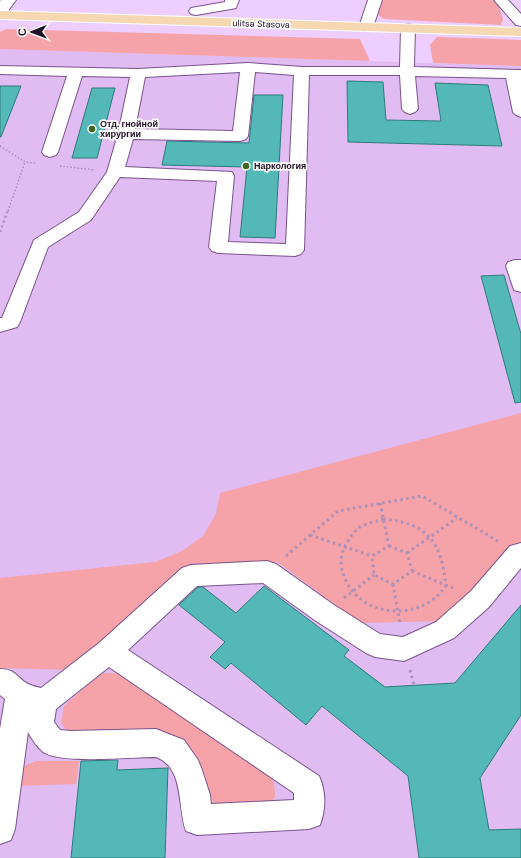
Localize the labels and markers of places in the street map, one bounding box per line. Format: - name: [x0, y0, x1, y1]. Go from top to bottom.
- place label: Отд. гнойной хирургии: [100, 118, 158, 140]
- marker: Отд. гнойной хирургии: [87, 124, 97, 134]
- place label: Наркология: [254, 160, 306, 172]
- marker: Наркология: [241, 161, 251, 171]

